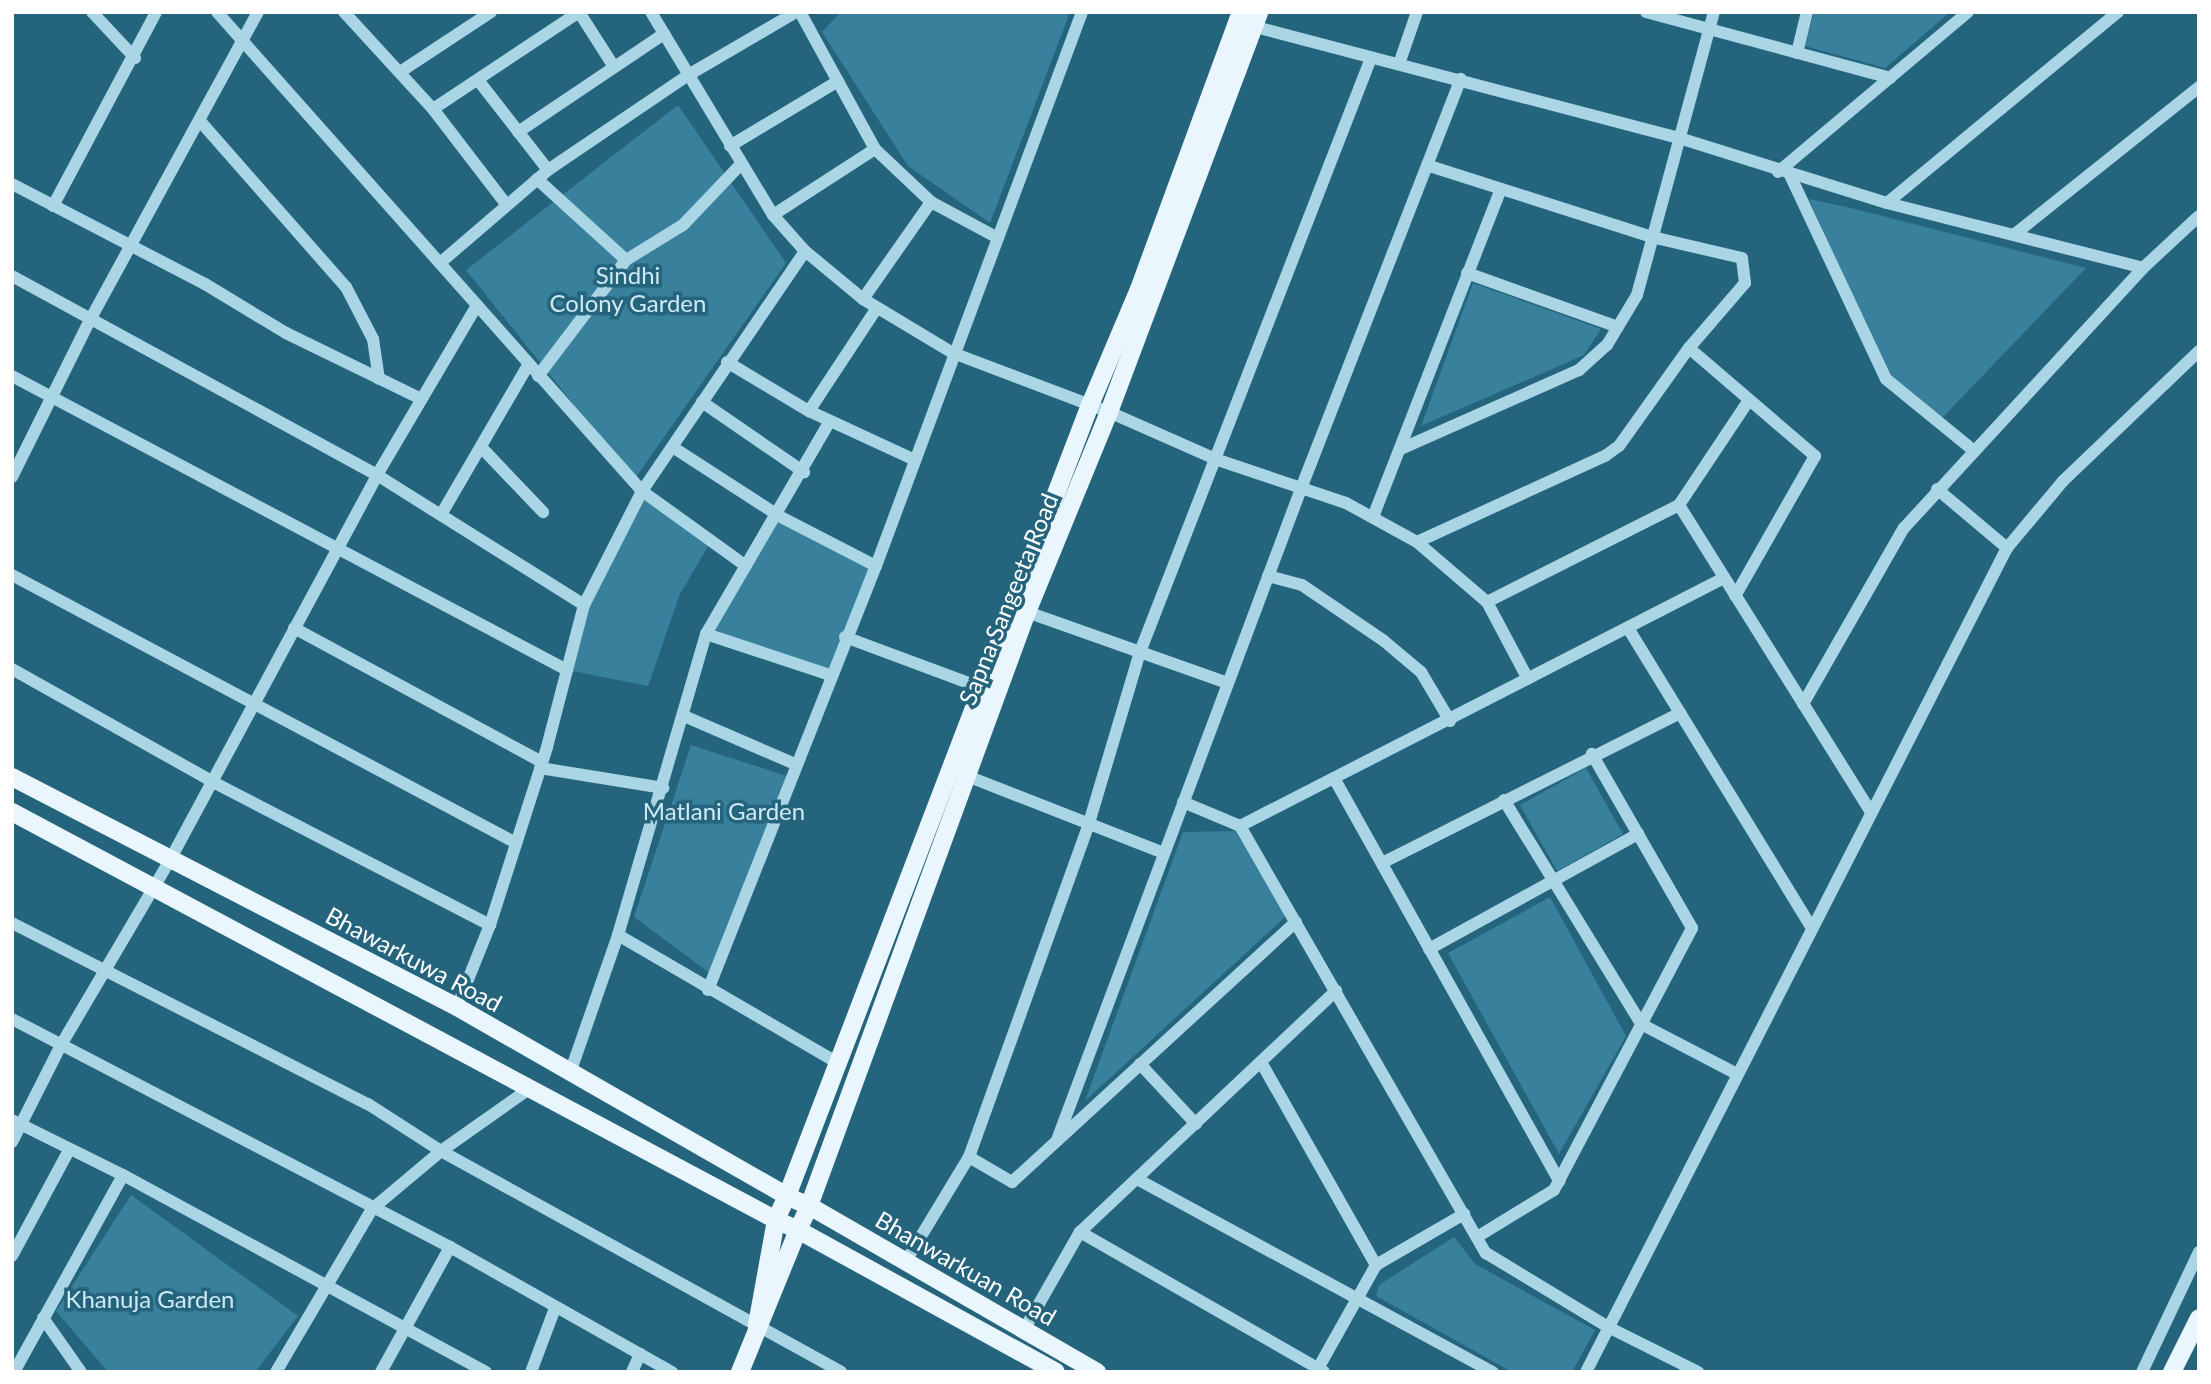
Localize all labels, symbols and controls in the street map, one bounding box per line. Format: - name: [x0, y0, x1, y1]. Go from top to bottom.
- park label: Sindhi Colony Garden: [549, 261, 707, 317]
- street label: Sapna Sangeeta Road: [952, 489, 1064, 709]
- park label: Matlani Garden: [643, 797, 805, 825]
- street label: Bhawarkuwa Road: [321, 900, 507, 1018]
- street label: Bhanwarkuan Road: [871, 1205, 1061, 1331]
- park label: Khanuja Garden: [66, 1285, 234, 1313]

